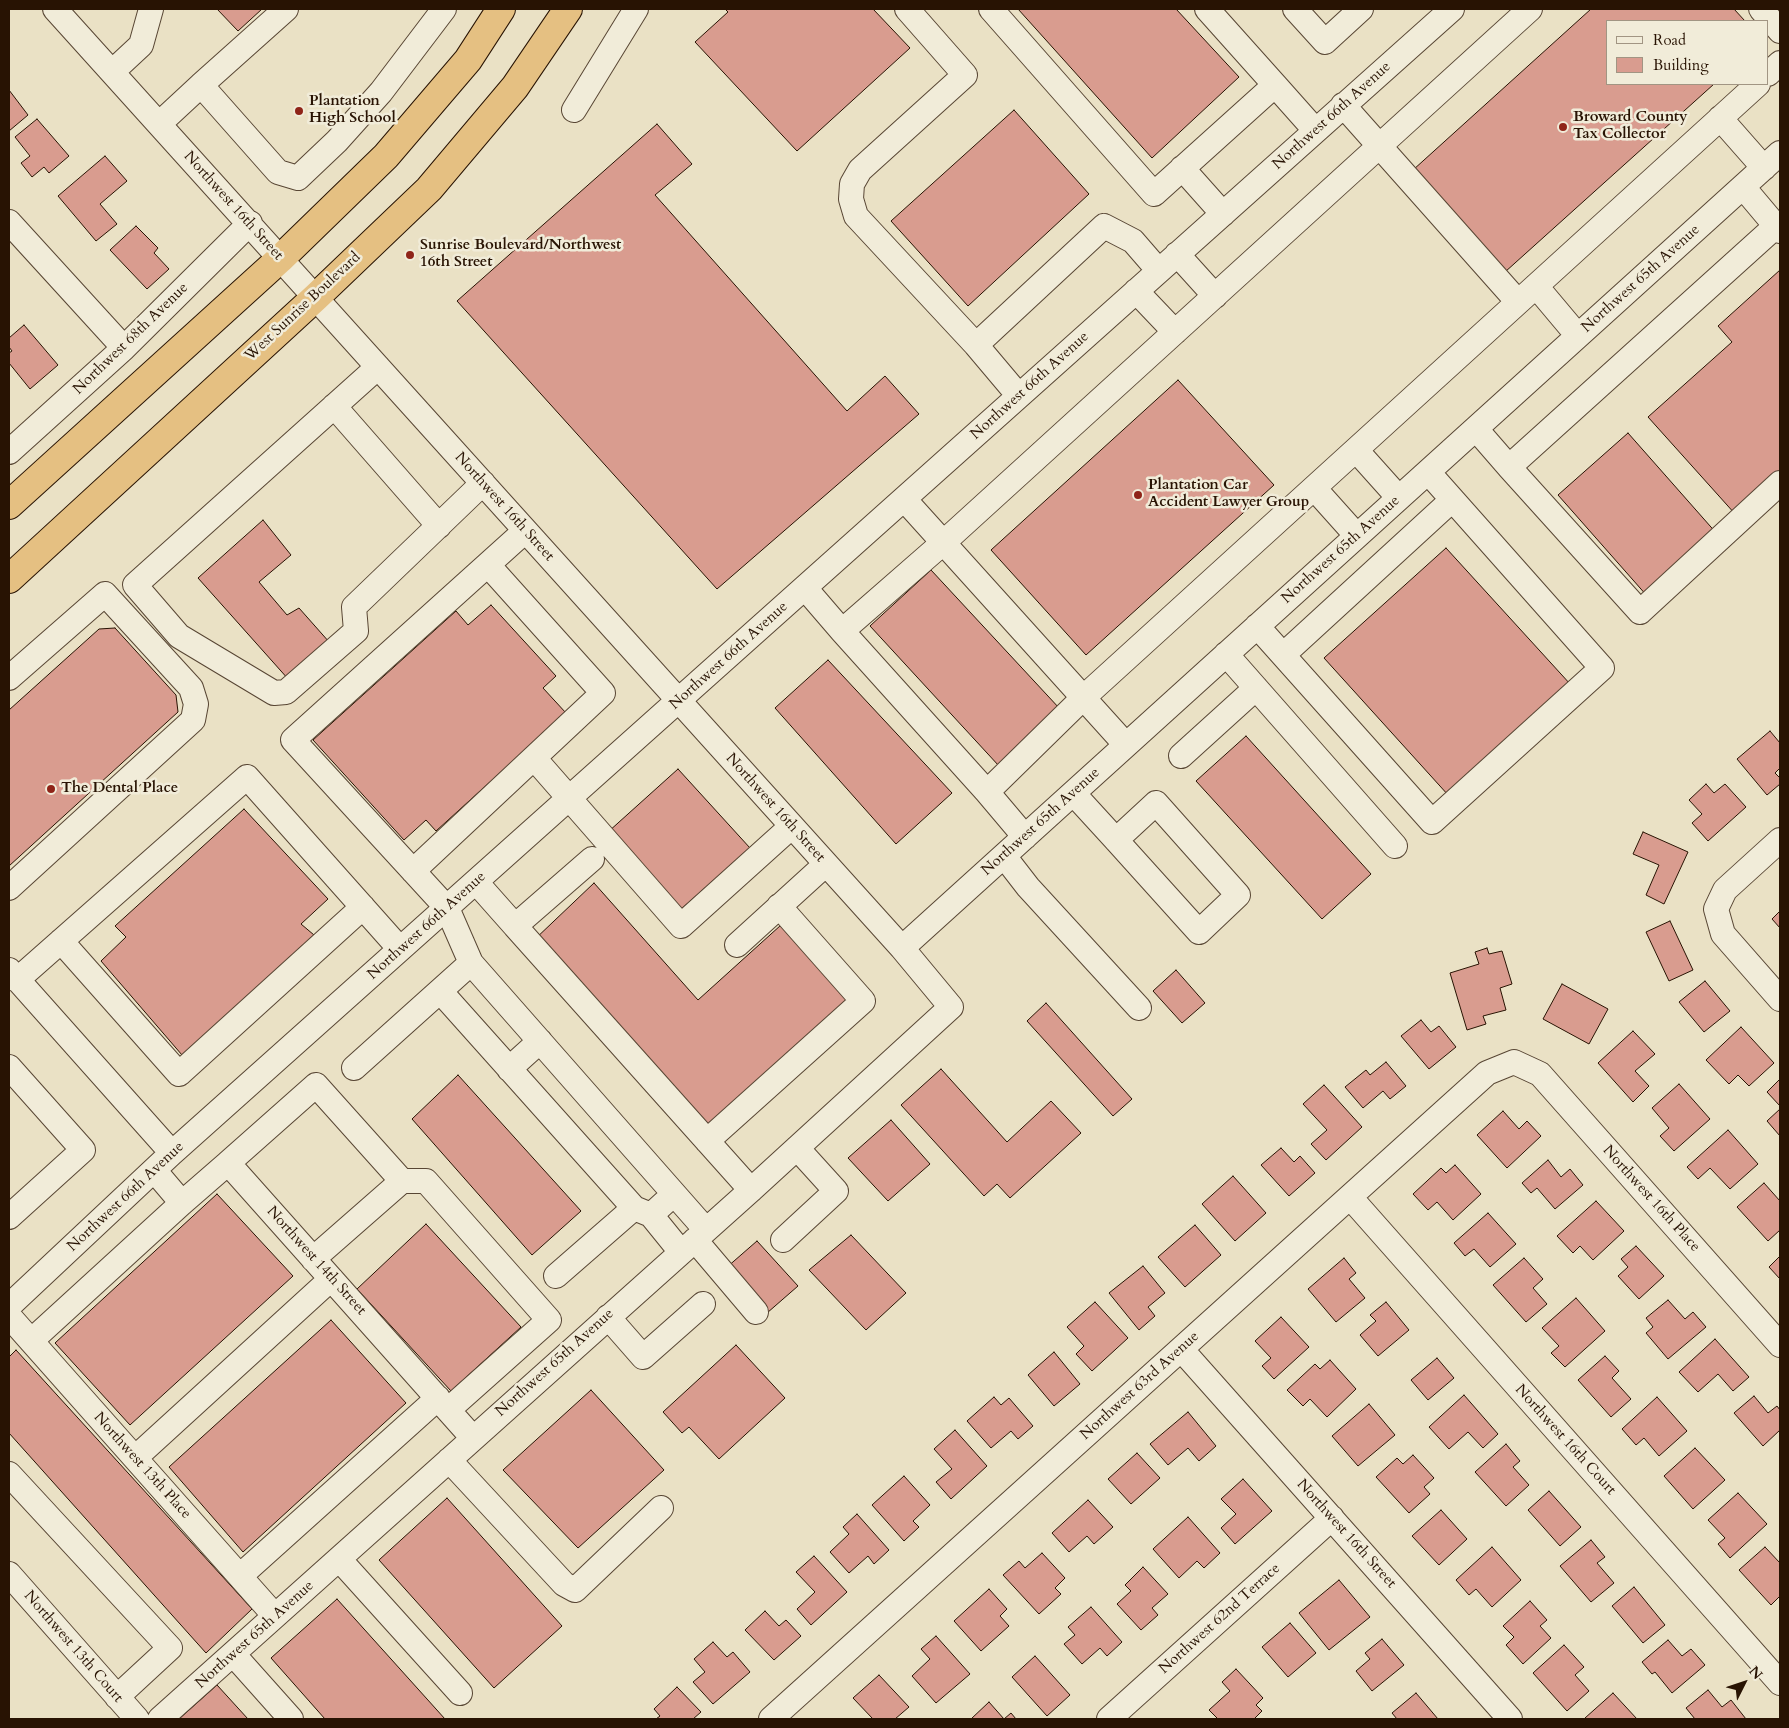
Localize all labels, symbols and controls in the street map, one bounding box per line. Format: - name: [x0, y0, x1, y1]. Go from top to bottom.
- legend: [1606, 20, 1769, 85]
- text: Road: [1653, 30, 1686, 50]
- text: Building: [1653, 55, 1709, 75]
- street label: Northwest 66th Avenue: [1269, 58, 1395, 174]
- place label: Plantation High School: [309, 93, 396, 128]
- marker: Plantation High School: [293, 105, 305, 117]
- place label: Broward County Tax Collector: [1573, 109, 1688, 144]
- marker: Broward County Tax Collector: [1557, 121, 1569, 133]
- street label: Northwest 16th Street: [179, 148, 287, 264]
- street label: Northwest 65th Avenue: [1578, 221, 1704, 337]
- place label: Sunrise Boulevard/Northwest 16th Street: [420, 237, 621, 272]
- street label: West Sunrise Boulevard: [241, 249, 365, 365]
- marker: Sunrise Boulevard/Northwest 16th Street: [404, 249, 416, 261]
- street label: Northwest 68th Avenue: [70, 279, 192, 399]
- street label: Northwest 66th Avenue: [967, 328, 1093, 444]
- street label: Northwest 16th Street: [450, 449, 558, 565]
- place label: Plantation Car Accident Lawyer Group: [1148, 477, 1309, 512]
- marker: Plantation Car Accident Lawyer Group: [1132, 489, 1144, 501]
- street label: Northwest 65th Avenue: [1278, 492, 1404, 608]
- street label: Northwest 66th Avenue: [666, 598, 792, 714]
- street label: Northwest 16th Street: [721, 750, 829, 866]
- street label: Northwest 65th Avenue: [978, 764, 1104, 880]
- place label: The Dental Place: [61, 780, 178, 798]
- marker: The Dental Place: [45, 783, 57, 795]
- street label: Northwest 66th Avenue: [364, 868, 490, 984]
- street label: Northwest 66th Avenue: [64, 1138, 188, 1256]
- street label: Northwest 16th Place: [1598, 1142, 1704, 1256]
- street label: Northwest 14th Street: [262, 1203, 370, 1319]
- street label: Northwest 65th Avenue: [492, 1305, 618, 1421]
- street label: Northwest 63rd Avenue: [1077, 1328, 1203, 1444]
- street label: Northwest 16th Court: [1511, 1381, 1619, 1499]
- street label: Northwest 13th Place: [89, 1409, 195, 1523]
- street label: Northwest 16th Street: [1292, 1476, 1400, 1592]
- street label: Northwest 62nd Terrace: [1156, 1560, 1284, 1678]
- street label: Northwest 65th Avenue: [192, 1577, 318, 1693]
- street label: Northwest 13th Court: [20, 1587, 126, 1707]
- north arrow: [1719, 1658, 1769, 1708]
- text: N: [1745, 1662, 1767, 1684]

